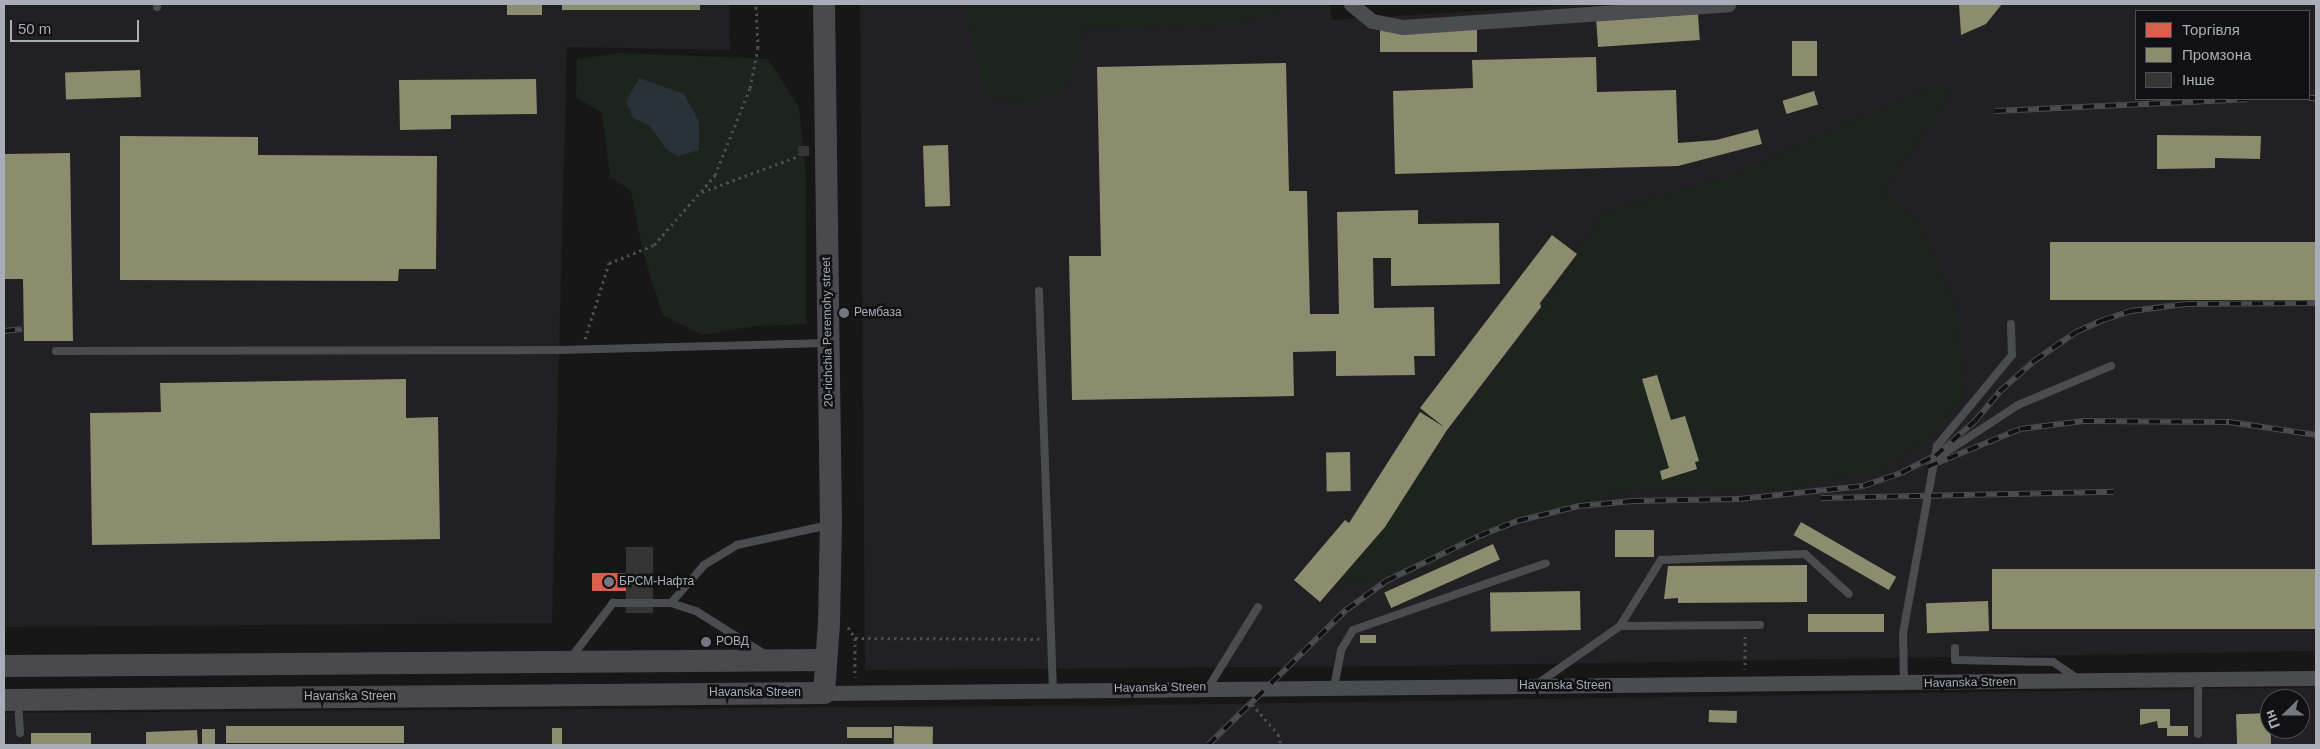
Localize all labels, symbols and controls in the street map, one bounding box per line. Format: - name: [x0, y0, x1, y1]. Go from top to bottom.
- scale bar: [12, 10, 141, 42]
- legend: [2135, 10, 2310, 100]
- text: 50 m: [18, 20, 51, 37]
- text: Торгівля: [2182, 21, 2240, 38]
- text: Промзона: [2182, 46, 2251, 63]
- text: Інше: [2182, 71, 2215, 88]
- street label: 20-richchia Peremohy street: [819, 257, 837, 407]
- place label: Рембаза: [854, 306, 902, 320]
- marker: Рембаза: [838, 307, 850, 319]
- place label: БРСМ-Нафта: [619, 575, 694, 589]
- marker: БРСМ-Нафта: [603, 576, 615, 588]
- place label: РОВД: [716, 635, 749, 649]
- marker: РОВД: [700, 636, 712, 648]
- street label: Havanska Streen: [1924, 675, 2016, 691]
- street label: Havanska Streen: [1519, 679, 1611, 693]
- street label: Havanska Streen: [1114, 680, 1206, 696]
- street label: Havanska Streen: [709, 686, 801, 700]
- north arrow: [2260, 689, 2310, 739]
- street label: Havanska Streen: [304, 690, 396, 704]
- text: Пн: [2261, 708, 2283, 731]

